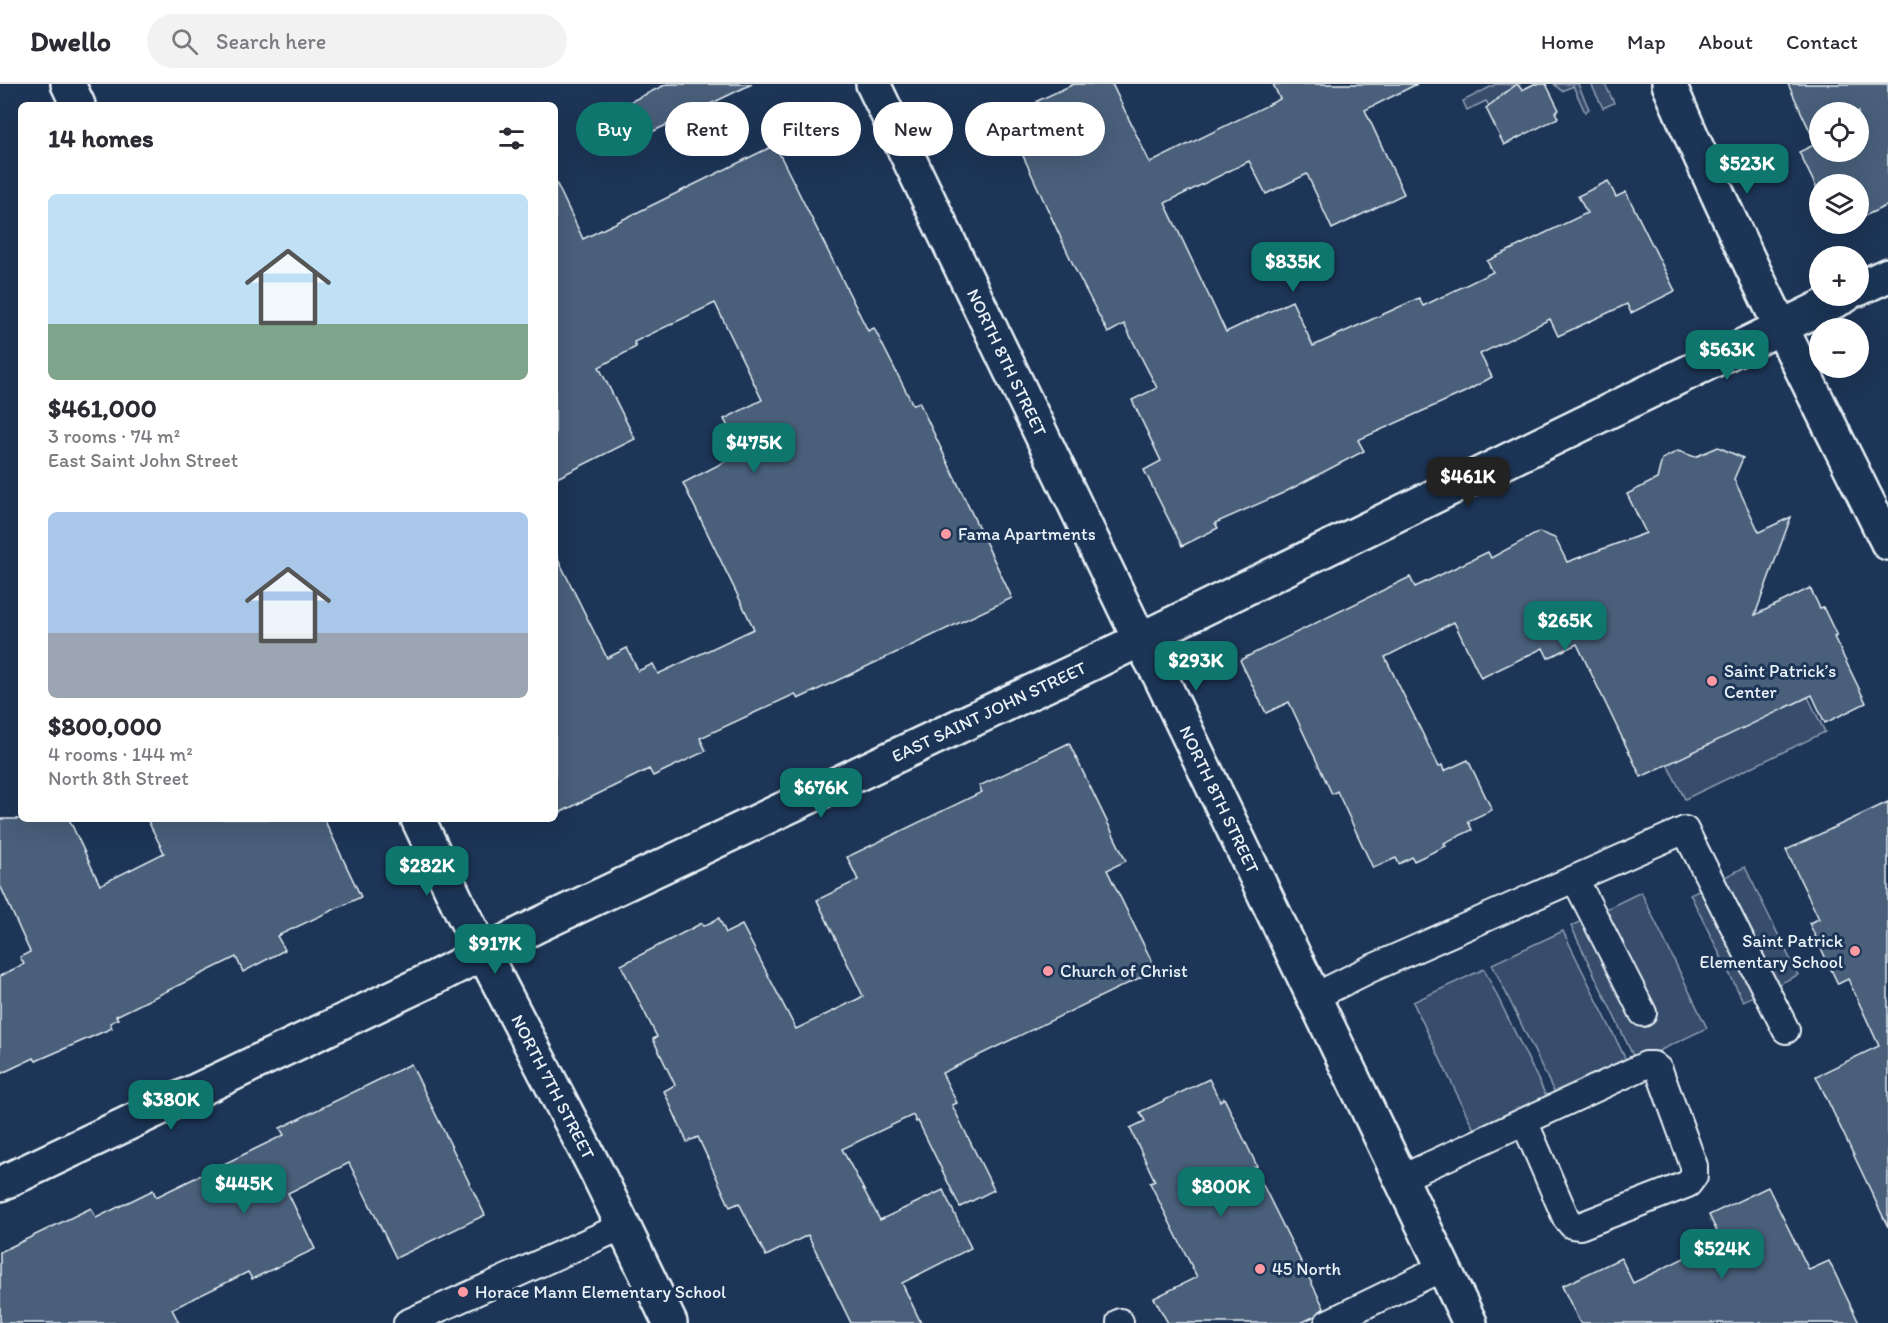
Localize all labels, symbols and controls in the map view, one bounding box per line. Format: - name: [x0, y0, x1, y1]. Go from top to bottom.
- search box: [147, 14, 567, 68]
- text: Dwello: [30, 24, 111, 58]
- icon: search: [168, 25, 201, 58]
- text: Search here: [216, 28, 326, 55]
- text: Home: [1541, 29, 1594, 54]
- text: Map: [1627, 29, 1666, 54]
- text: About: [1699, 29, 1753, 54]
- text: Contact: [1786, 29, 1858, 54]
- chip: Buy: [576, 102, 653, 156]
- chip: Rent: [665, 102, 749, 156]
- chip: Filters: [761, 102, 861, 156]
- chip: New: [873, 102, 953, 156]
- chip: Apartment: [965, 102, 1105, 156]
- map controls: [1809, 102, 1869, 378]
- button: locate: [1809, 102, 1869, 162]
- text: 14 homes: [48, 122, 154, 154]
- icon: filters: [495, 122, 528, 155]
- pin: $523K: [1705, 144, 1789, 195]
- text: $523K: [1720, 151, 1774, 175]
- button: layers: [1809, 174, 1869, 234]
- icon: home: [234, 233, 342, 341]
- pin: $835K: [1251, 242, 1335, 293]
- button: +: [1809, 246, 1869, 306]
- text: $835K: [1265, 249, 1321, 273]
- street label: NORTH 8TH STREET: [962, 285, 1052, 440]
- button: −: [1809, 318, 1869, 378]
- pin: $563K: [1685, 330, 1769, 381]
- text: $563K: [1700, 337, 1754, 361]
- text: $461,000: [48, 392, 157, 424]
- pin: $475K: [712, 423, 796, 474]
- text: 3 rooms · 74 m²: [48, 424, 180, 448]
- text: $475K: [726, 430, 782, 454]
- text: East Saint John Street: [48, 448, 238, 472]
- pin: $461K: [1426, 457, 1510, 508]
- text: $461K: [1441, 464, 1495, 488]
- place label: Fama Apartments: [958, 523, 1096, 545]
- marker: Fama Apartments: [939, 527, 953, 541]
- icon: home: [234, 551, 342, 659]
- pin: $265K: [1523, 601, 1607, 652]
- text: $265K: [1538, 608, 1592, 632]
- pin: $293K: [1154, 641, 1238, 692]
- text: $293K: [1169, 648, 1223, 672]
- street label: EAST SAINT JOHN STREET: [888, 657, 1090, 767]
- place label: Saint Patrick’s Center: [1724, 660, 1836, 703]
- marker: Saint Patrick’s Center: [1705, 674, 1719, 688]
- text: $800,000: [48, 710, 162, 742]
- street label: NORTH 8TH STREET: [1175, 722, 1264, 877]
- text: 4 rooms · 144 m²: [48, 742, 193, 766]
- text: North 8th Street: [48, 766, 189, 790]
- pin: $676K: [779, 768, 863, 819]
- text: $676K: [794, 775, 848, 799]
- pin: $282K: [385, 846, 469, 897]
- text: $282K: [400, 853, 454, 877]
- pin: $917K: [453, 924, 537, 975]
- place label: Saint Patrick Elementary School: [1699, 930, 1844, 973]
- text: $917K: [469, 931, 521, 955]
- marker: Saint Patrick Elementary School: [1848, 944, 1862, 958]
- place label: Church of Christ: [1060, 960, 1188, 982]
- marker: Church of Christ: [1041, 964, 1055, 978]
- street label: NORTH 7TH STREET: [506, 1011, 599, 1163]
- pin: $380K: [129, 1080, 213, 1131]
- text: $380K: [142, 1087, 200, 1111]
- pin: $445K: [202, 1164, 286, 1215]
- pin: $800K: [1179, 1167, 1263, 1218]
- text: $445K: [215, 1171, 273, 1195]
- text: $800K: [1192, 1174, 1250, 1198]
- pin: $524K: [1680, 1229, 1764, 1280]
- text: $524K: [1694, 1236, 1750, 1260]
- place label: 45 North: [1272, 1258, 1342, 1280]
- marker: 45 North: [1253, 1262, 1267, 1276]
- place label: Horace Mann Elementary School: [475, 1281, 726, 1303]
- marker: Horace Mann Elementary School: [456, 1285, 470, 1299]

